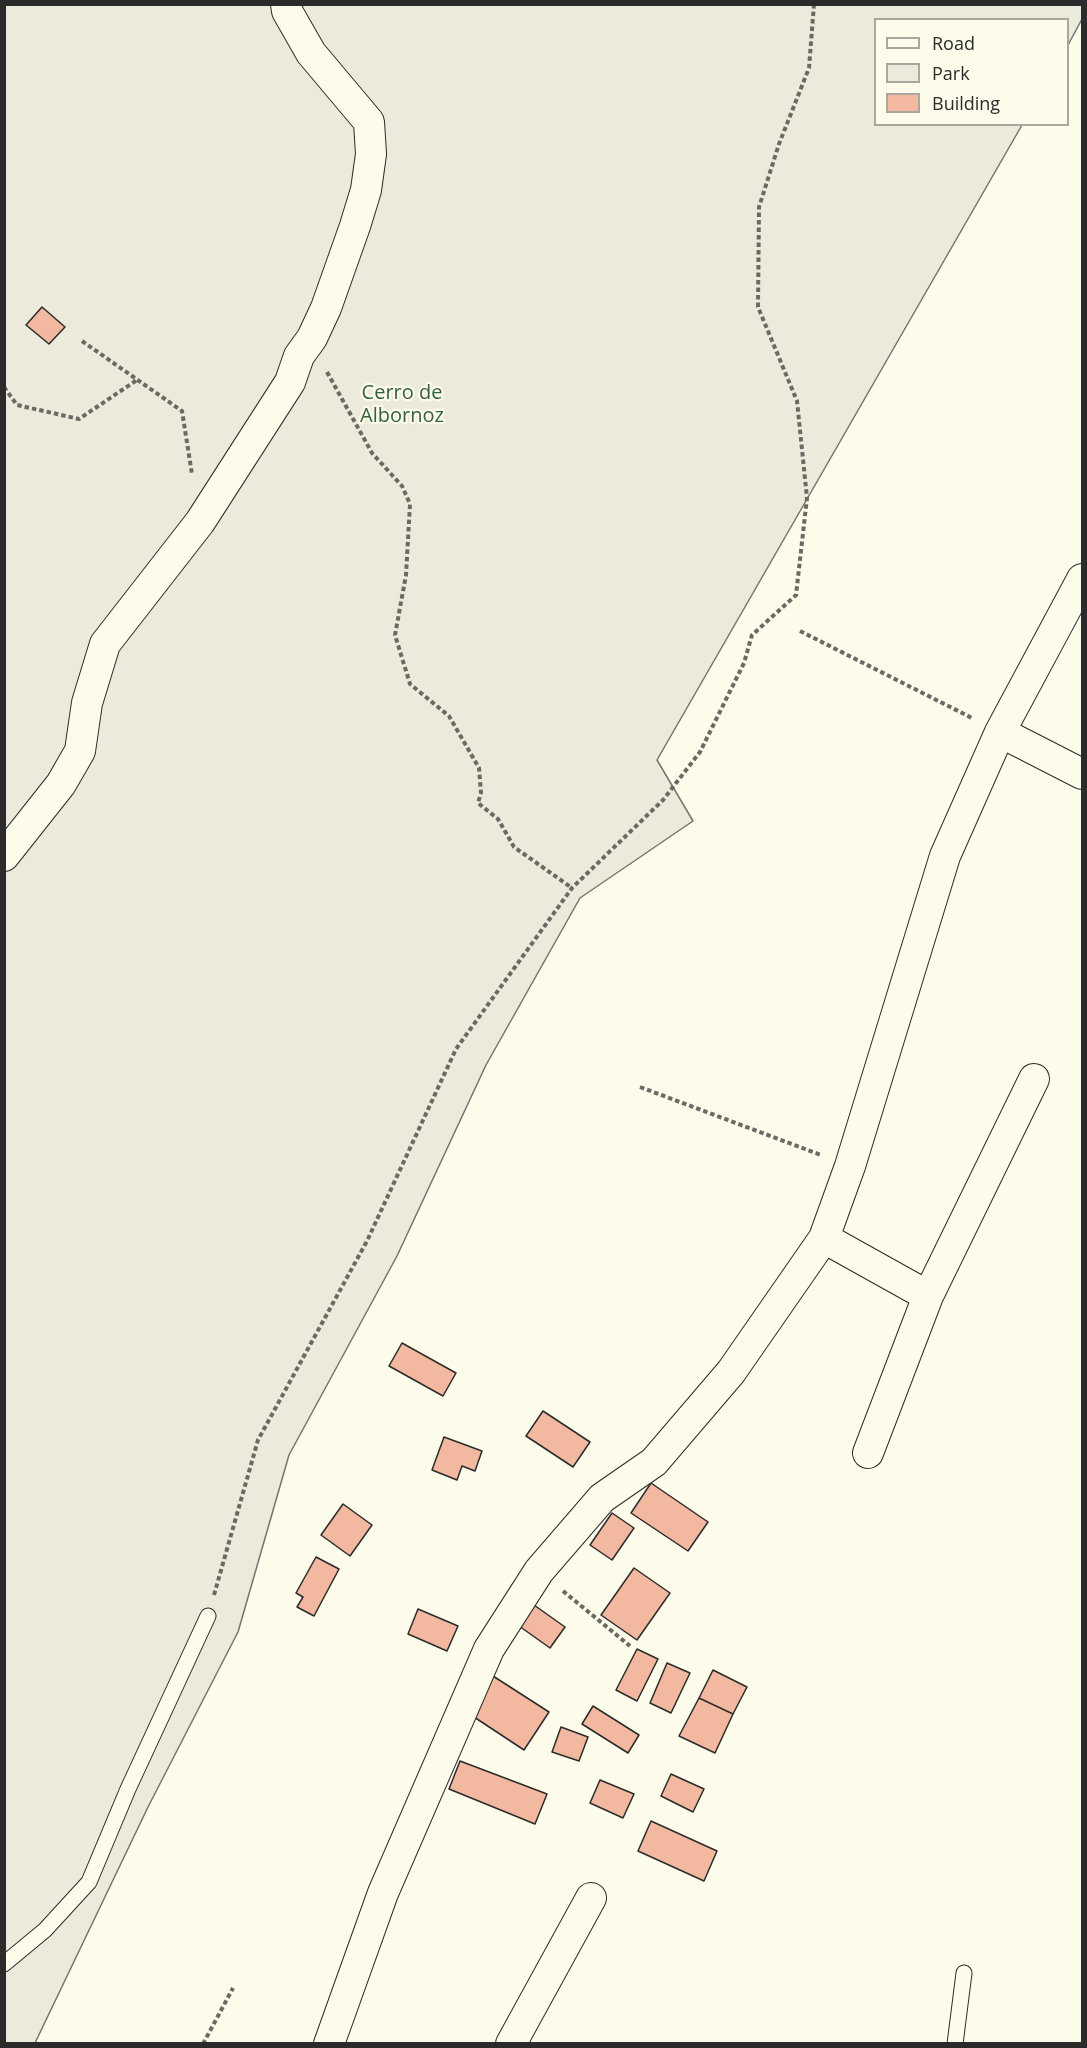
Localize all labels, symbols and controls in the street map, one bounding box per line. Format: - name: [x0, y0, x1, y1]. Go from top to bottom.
- legend: [874, 18, 1069, 126]
- text: Road: [932, 31, 975, 55]
- text: Park: [932, 61, 970, 85]
- text: Building: [932, 91, 1000, 115]
- park label: Cerro de Albornoz: [360, 381, 444, 428]

